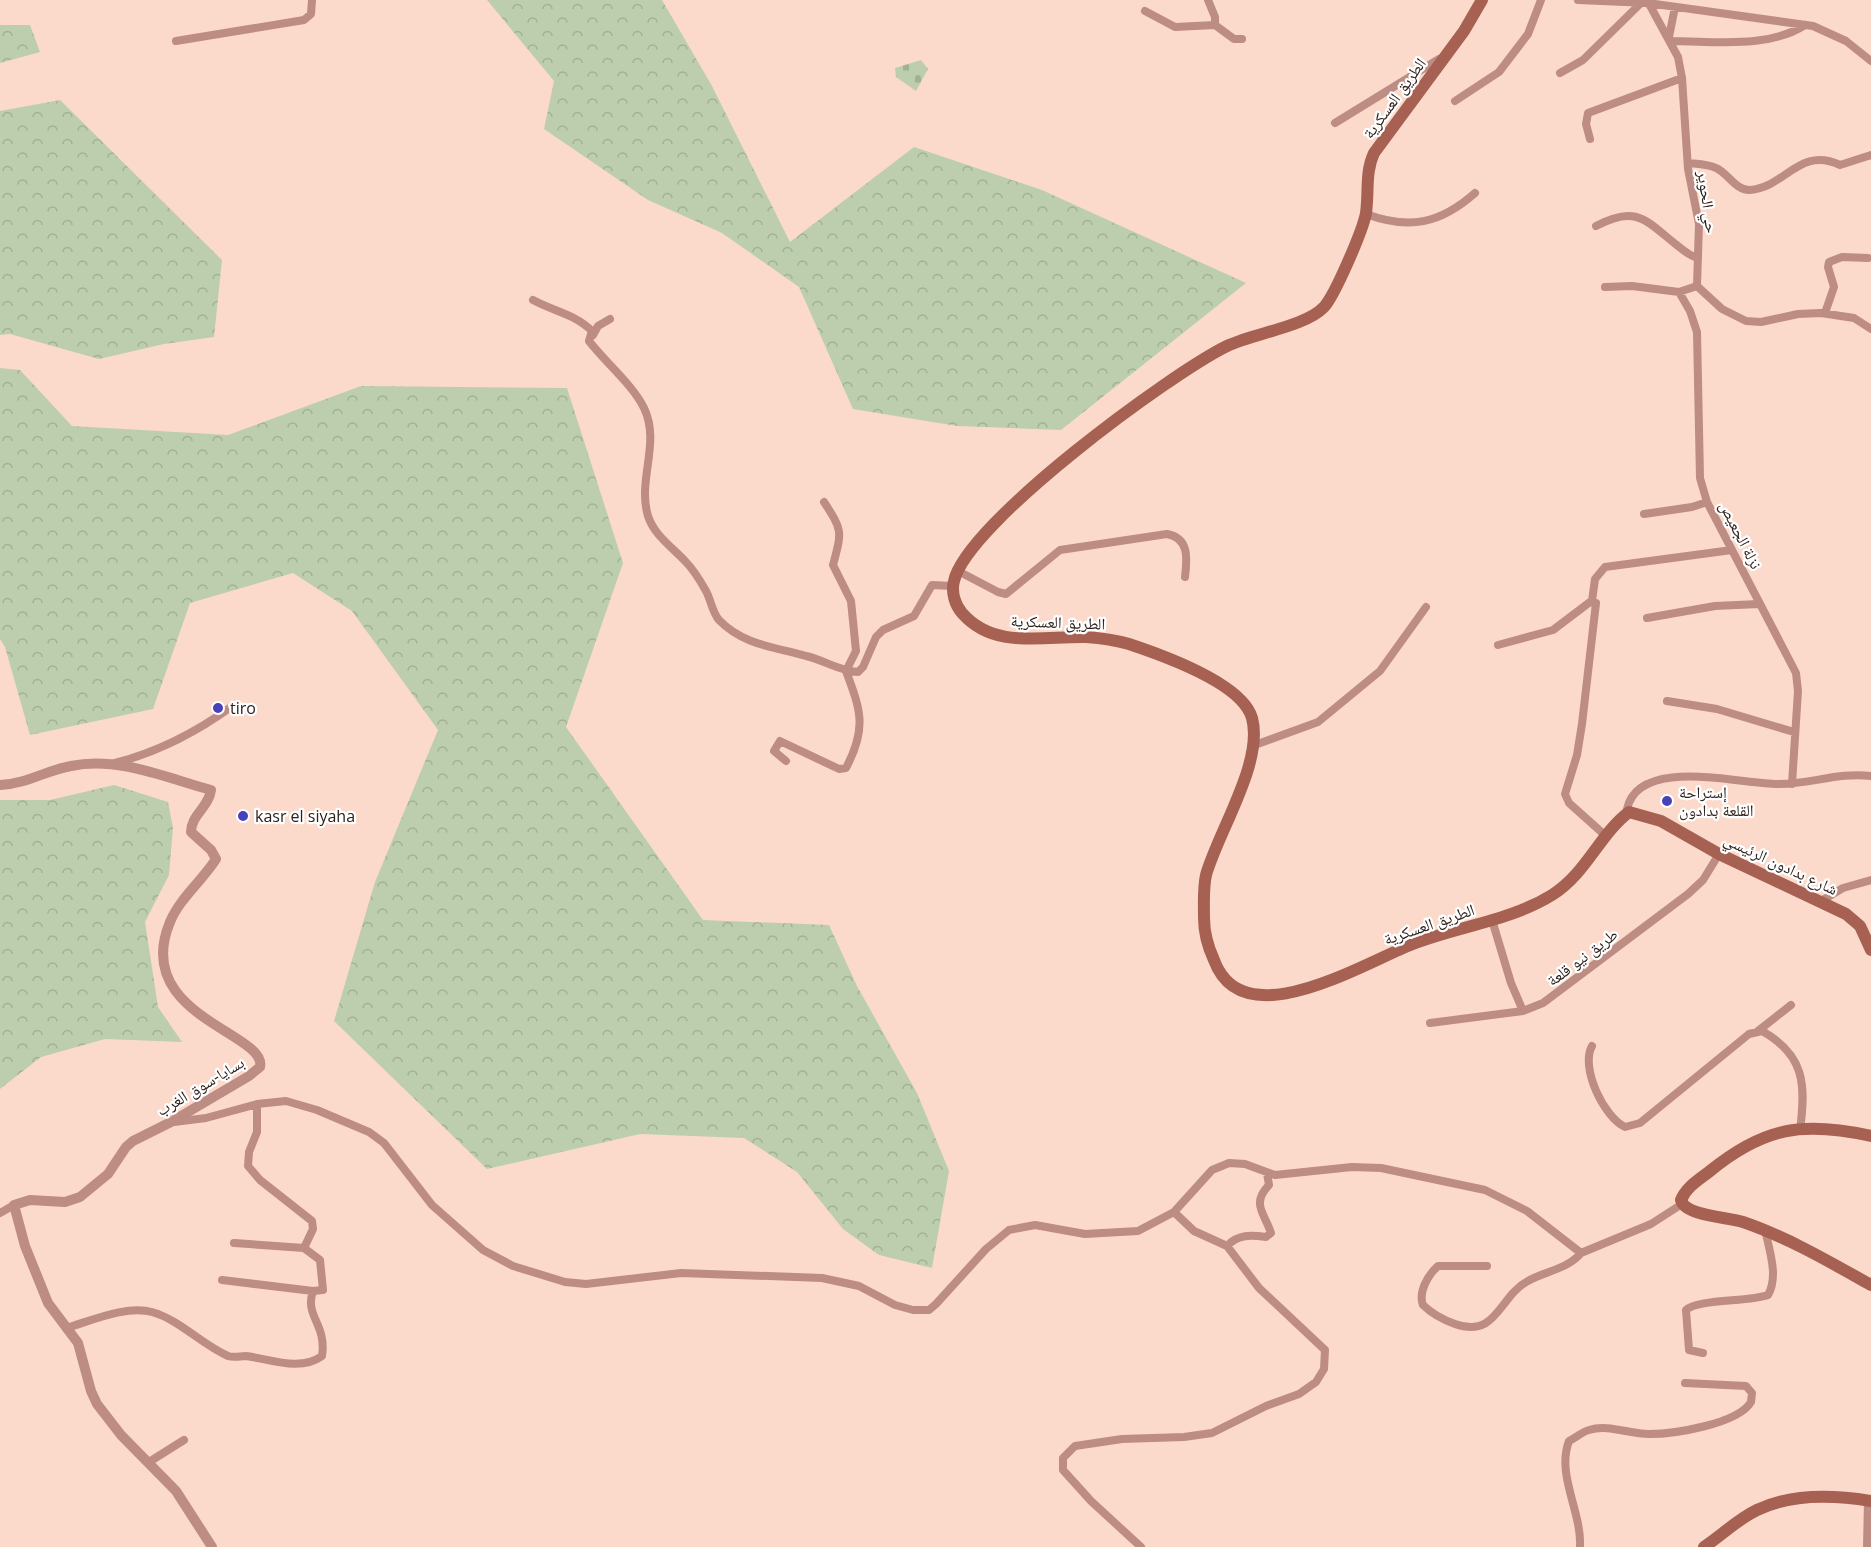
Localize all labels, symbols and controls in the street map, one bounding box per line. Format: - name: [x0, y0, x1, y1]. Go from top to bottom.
- street label: الطريق العسكرية: [1357, 53, 1431, 143]
- street label: حي الحوير: [1691, 168, 1723, 235]
- street label: نزلة الجعيص: [1715, 497, 1767, 573]
- street label: الطريق العسكرية: [1010, 609, 1106, 635]
- place label: tiro: [230, 697, 256, 719]
- marker: tiro: [211, 701, 225, 715]
- place label: إستراحة القلعة بدادون: [1679, 781, 1754, 821]
- marker: إستراحة القلعة بدادون: [1660, 794, 1674, 808]
- place label: kasr el siyaha: [255, 805, 355, 827]
- marker: kasr el siyaha: [236, 809, 250, 823]
- street label: شارع بدادون الرئيسي: [1720, 828, 1842, 902]
- street label: الطريق العسكرية: [1381, 898, 1477, 950]
- street label: طريق نيو قلعة: [1542, 923, 1622, 991]
- street label: بسايا-سوق الغرب: [152, 1051, 248, 1121]

